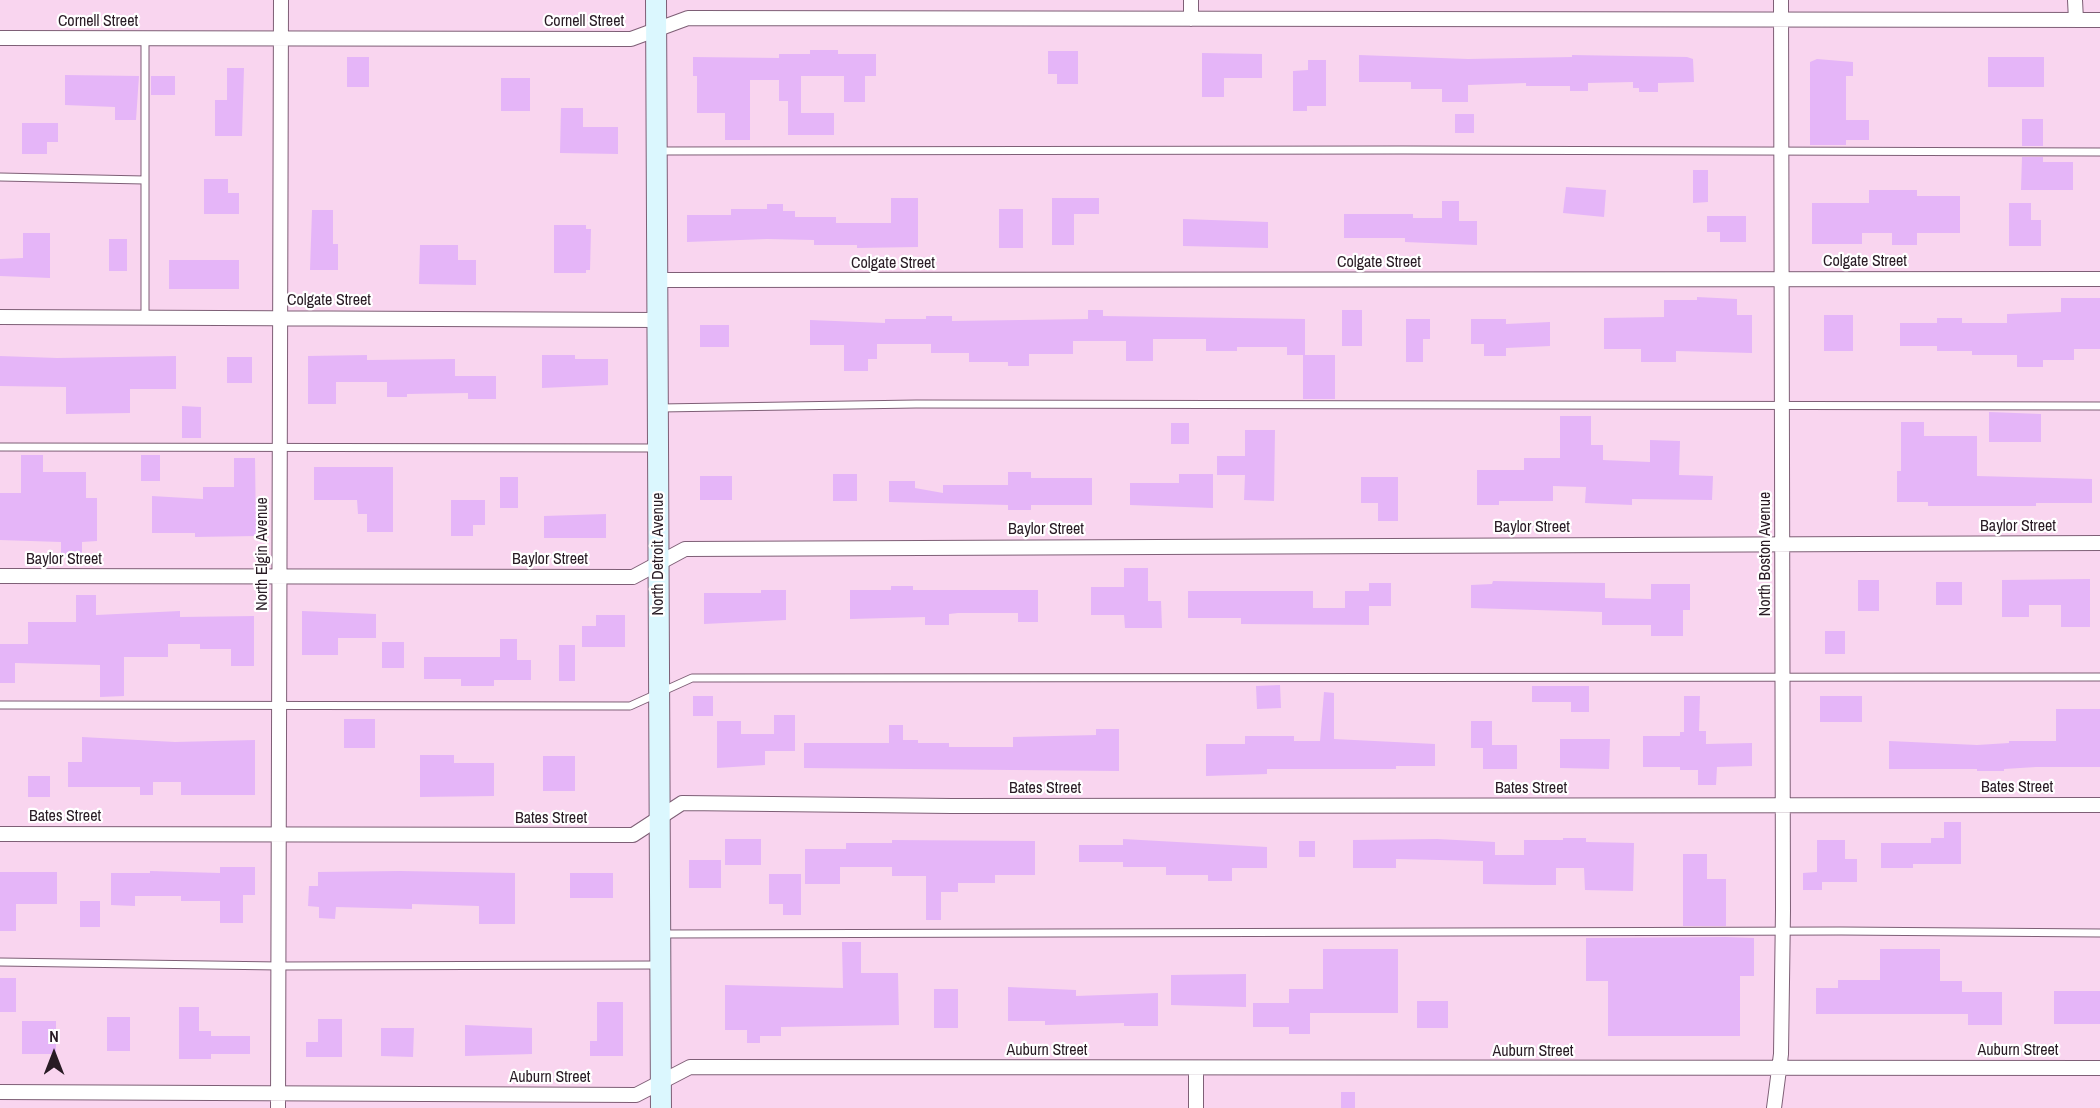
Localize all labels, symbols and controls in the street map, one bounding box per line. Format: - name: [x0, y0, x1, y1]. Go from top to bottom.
- street label: Cornell Street: [58, 12, 138, 32]
- street label: Cornell Street: [544, 12, 624, 32]
- street label: Colgate Street: [1823, 252, 1907, 272]
- street label: Colgate Street: [1337, 253, 1421, 273]
- street label: Colgate Street: [851, 254, 935, 274]
- street label: Colgate Street: [287, 291, 371, 311]
- street label: North Detroit Avenue: [649, 492, 669, 616]
- street label: North Boston Avenue: [1756, 492, 1776, 616]
- street label: North Elgin Avenue: [253, 497, 273, 611]
- street label: Baylor Street: [1980, 517, 2056, 537]
- street label: Baylor Street: [1494, 518, 1570, 538]
- street label: Baylor Street: [1008, 520, 1084, 540]
- street label: Baylor Street: [26, 550, 102, 570]
- street label: Baylor Street: [512, 550, 588, 570]
- street label: Bates Street: [1981, 778, 2053, 798]
- street label: Bates Street: [1009, 779, 1081, 799]
- street label: Bates Street: [1495, 779, 1567, 799]
- street label: Bates Street: [29, 807, 101, 827]
- street label: Bates Street: [515, 809, 587, 829]
- north arrow: [24, 1024, 84, 1084]
- text: N: [49, 1025, 59, 1047]
- street label: Auburn Street: [1007, 1041, 1087, 1061]
- street label: Auburn Street: [1978, 1041, 2058, 1061]
- street label: Auburn Street: [1493, 1042, 1573, 1062]
- street label: Auburn Street: [510, 1068, 590, 1088]

